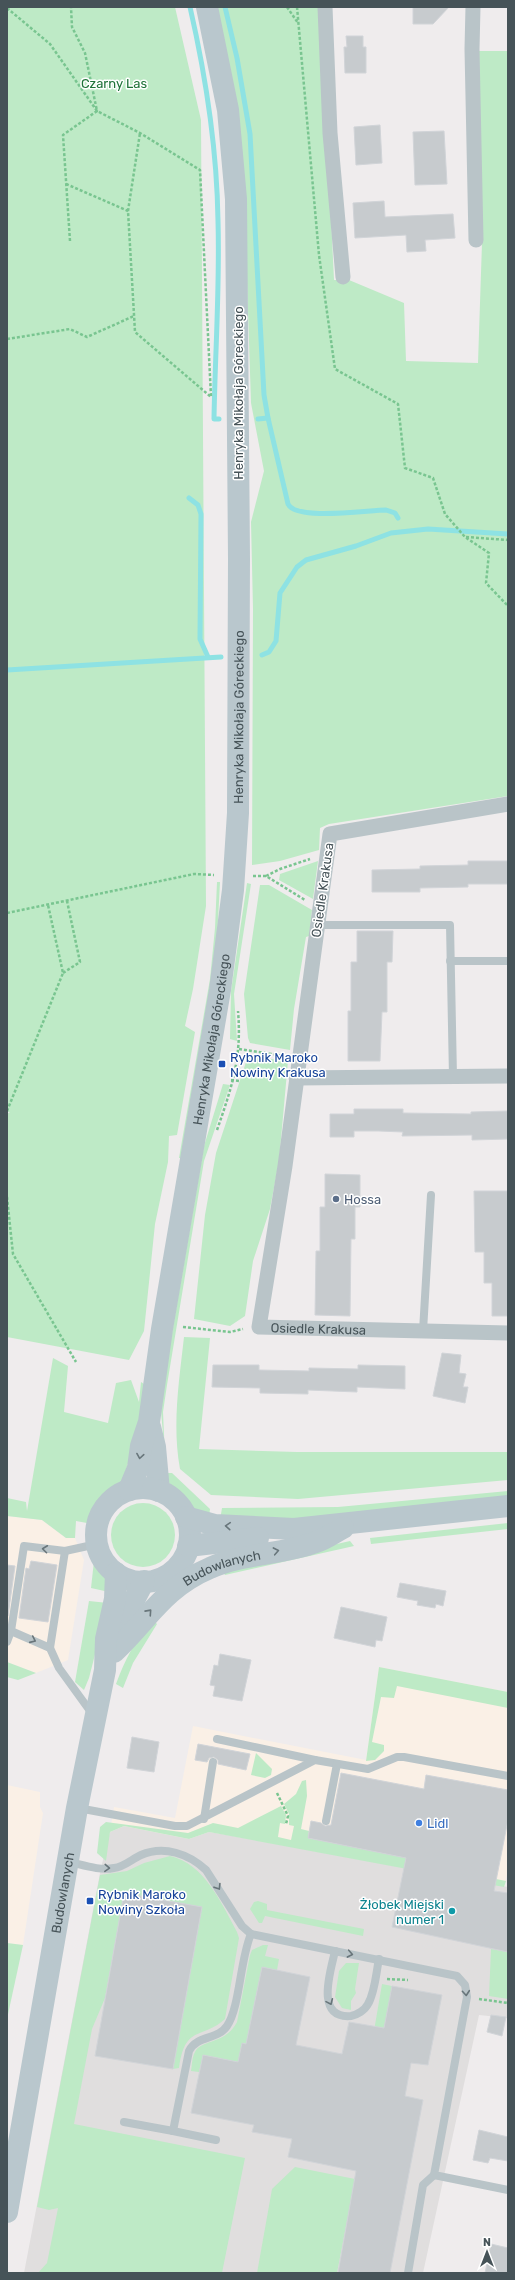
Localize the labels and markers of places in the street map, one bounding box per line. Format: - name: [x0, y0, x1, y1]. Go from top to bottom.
- place label: Rybnik Maroko Nowiny Krakusa: [230, 1050, 326, 1080]
- marker: Rybnik Maroko Nowiny Krakusa: [217, 1059, 227, 1069]
- place label: Hossa: [344, 1192, 381, 1207]
- marker: Hossa: [331, 1194, 341, 1204]
- place label: Lidl: [427, 1816, 448, 1831]
- marker: Lidl: [414, 1818, 424, 1828]
- place label: Rybnik Maroko Nowiny Szkoła: [98, 1887, 186, 1917]
- marker: Rybnik Maroko Nowiny Szkoła: [85, 1896, 95, 1906]
- place label: Żłobek Miejski numer 1: [360, 1897, 444, 1927]
- marker: Żłobek Miejski numer 1: [447, 1906, 457, 1916]

